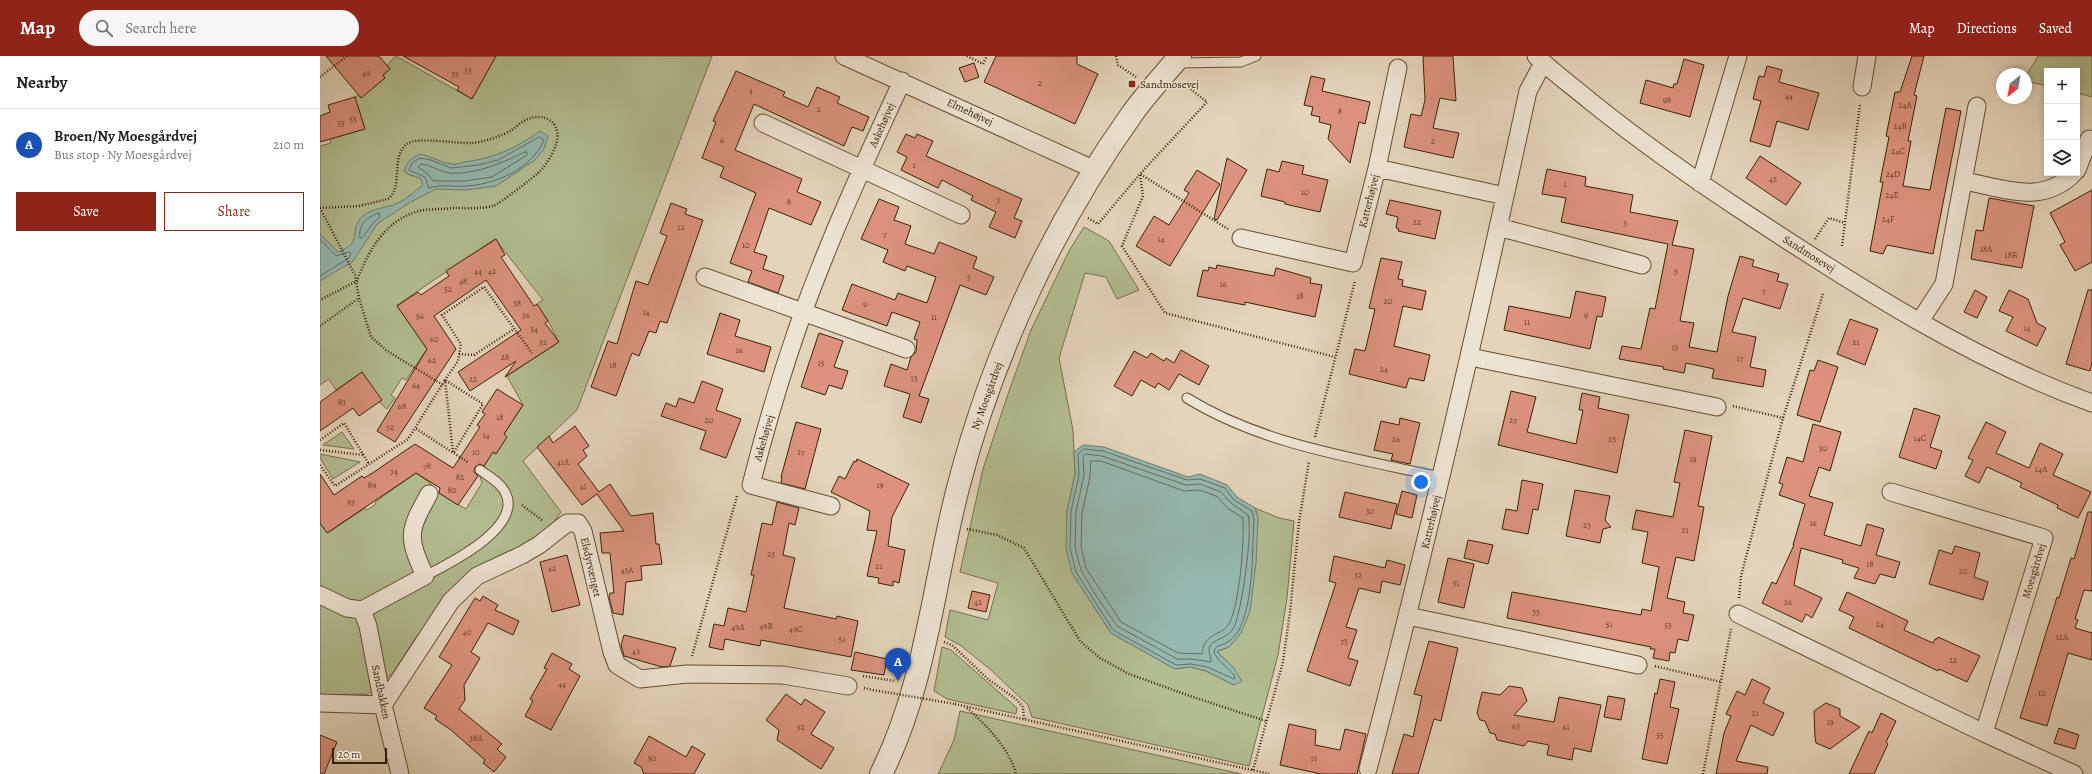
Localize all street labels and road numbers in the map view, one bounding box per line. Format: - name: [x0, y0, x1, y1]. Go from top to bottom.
- street label: Elmehøjvej: [944, 95, 996, 129]
- street label: Askehøjvej: [865, 100, 899, 151]
- street label: Katterhøjvej: [1355, 173, 1383, 229]
- street label: Sandmosevej: [1780, 232, 1838, 276]
- street label: Ny Moesgårdvej: [968, 360, 1006, 432]
- street label: Askehøjvej: [750, 413, 778, 464]
- street label: Katterhøjvej: [1418, 494, 1444, 550]
- street label: Elsdyrvænget: [577, 536, 605, 599]
- street label: Moesgårdvej: [2019, 542, 2049, 600]
- street label: Sandbakken: [368, 664, 394, 720]

